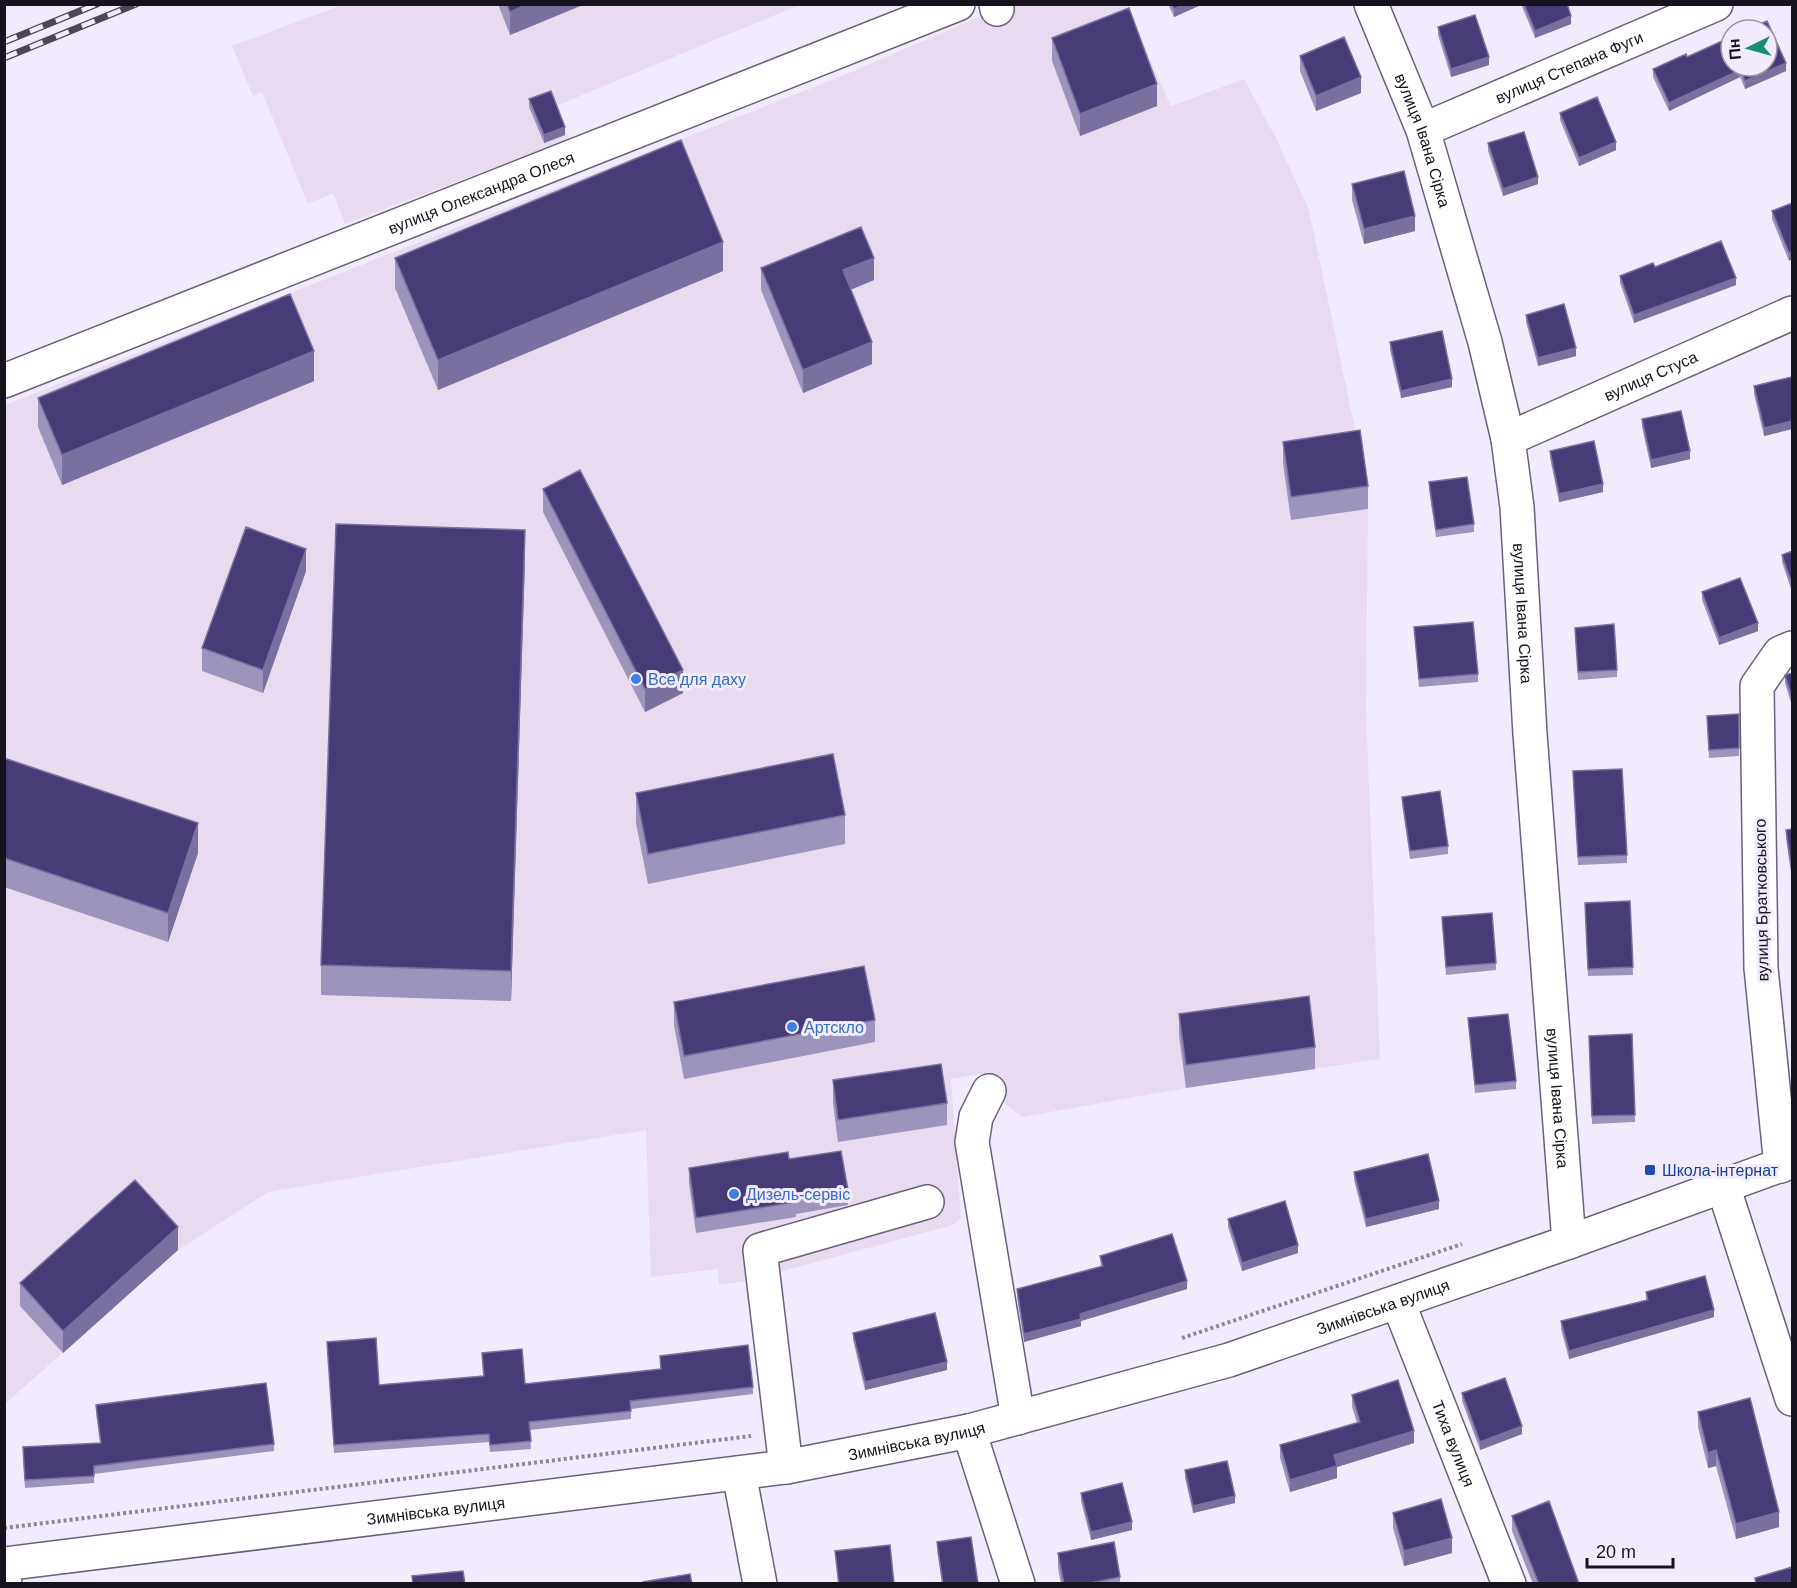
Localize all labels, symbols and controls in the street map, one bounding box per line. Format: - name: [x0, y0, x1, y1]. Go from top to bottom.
- north arrow: [1719, 18, 1779, 78]
- street label: вулиця Степана Фуги: [1493, 28, 1646, 107]
- text: Пн: [1725, 38, 1744, 61]
- street label: вулиця Івана Сірка: [1392, 71, 1453, 209]
- street label: вулиця Олександра Олеся: [386, 149, 577, 237]
- street label: вулиця Стуса: [1602, 348, 1700, 404]
- street label: вулиця Івана Сірка: [1510, 543, 1535, 684]
- place label: Все для даху: [648, 671, 746, 688]
- marker: Все для даху: [629, 672, 643, 686]
- street label: вулиця Братковського: [1752, 818, 1771, 982]
- place label: Артскло: [804, 1019, 864, 1036]
- marker: Артскло: [785, 1020, 799, 1034]
- street label: вулиця Івана Сірка: [1544, 1027, 1571, 1169]
- place label: Школа-інтернат: [1662, 1162, 1779, 1179]
- marker: Школа-інтернат: [1643, 1163, 1657, 1177]
- place label: Дизель-сервіс: [746, 1186, 850, 1203]
- marker: Дизель-сервіс: [727, 1187, 741, 1201]
- street label: Зимнівська вулиця: [1315, 1276, 1452, 1338]
- street label: Тиха вулиця: [1429, 1398, 1478, 1489]
- street label: Зимнівська вулиця: [847, 1419, 987, 1464]
- street label: Зимнівська вулиця: [366, 1494, 506, 1528]
- scale bar: [1587, 1531, 1672, 1569]
- text: 20 m: [1596, 1542, 1636, 1562]

